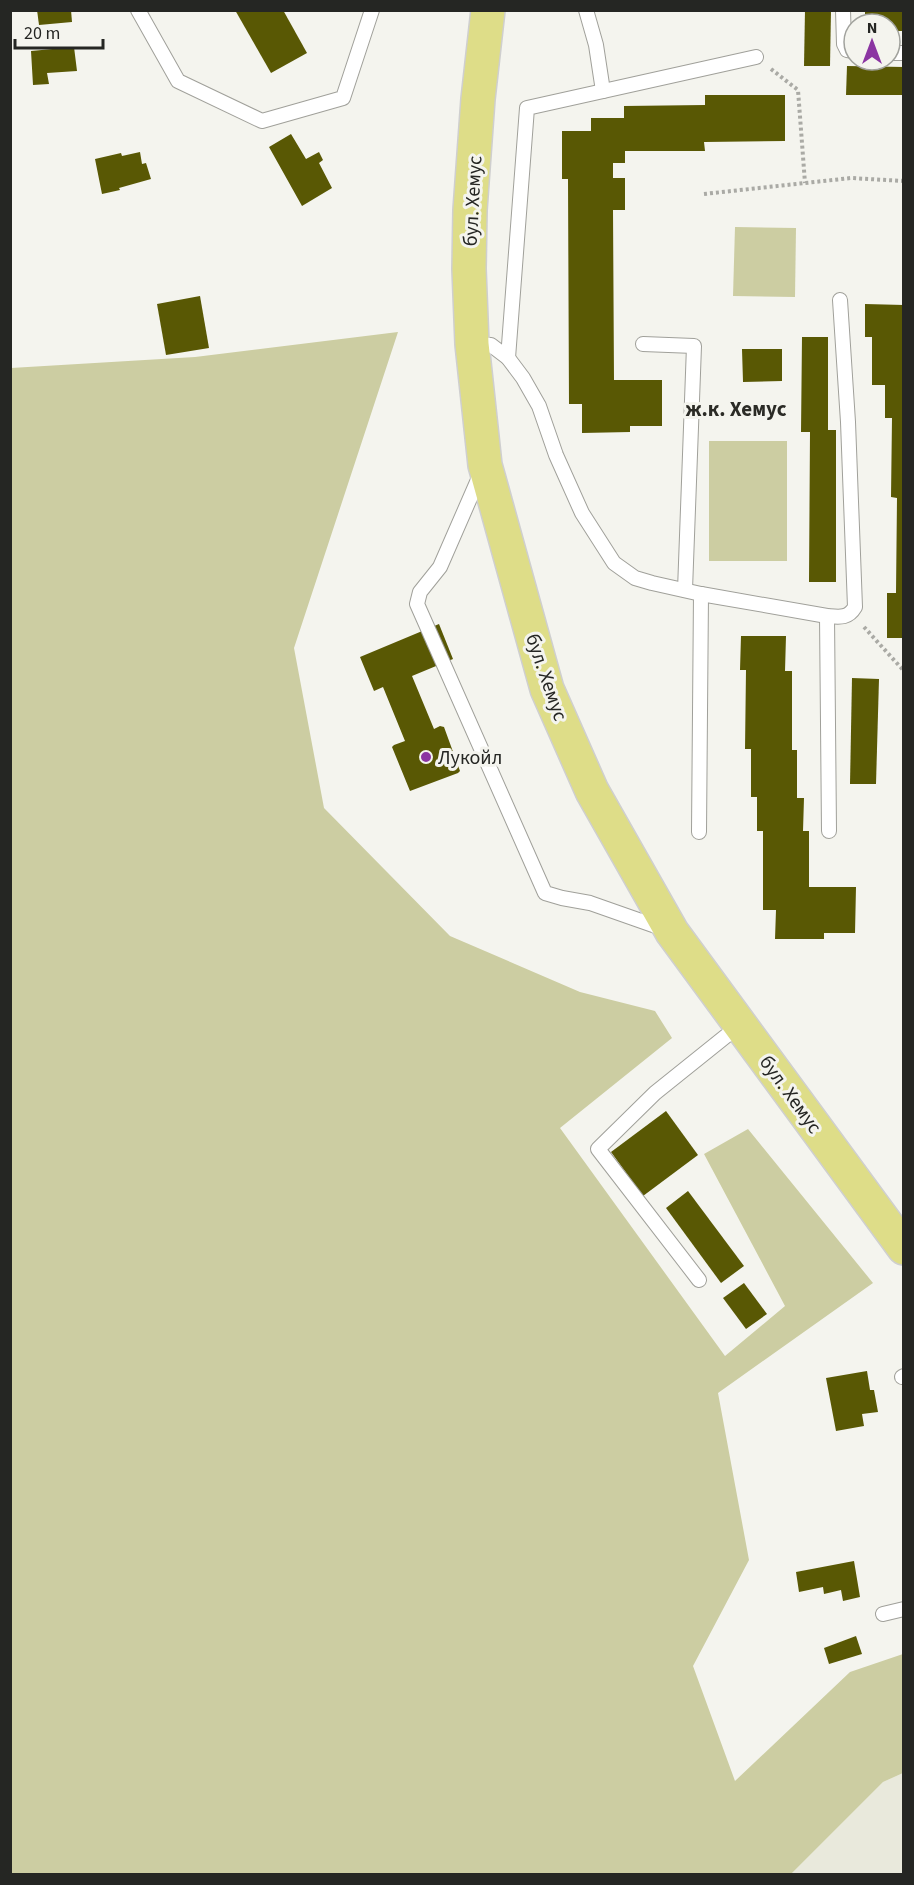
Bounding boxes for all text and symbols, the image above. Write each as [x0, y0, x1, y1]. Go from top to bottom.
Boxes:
scale bar [15, 12, 104, 50]
north arrow [842, 12, 902, 72]
text: N [867, 17, 877, 39]
text: 20 m [24, 21, 60, 46]
street label: бул. Хемус [457, 155, 489, 247]
district label: ж.к. Хемус [685, 394, 787, 424]
street label: бул. Хемус [518, 630, 574, 725]
place label: Лукойл [438, 744, 502, 772]
marker: Лукойл [419, 750, 433, 764]
street label: бул. Хемус [752, 1050, 828, 1139]

